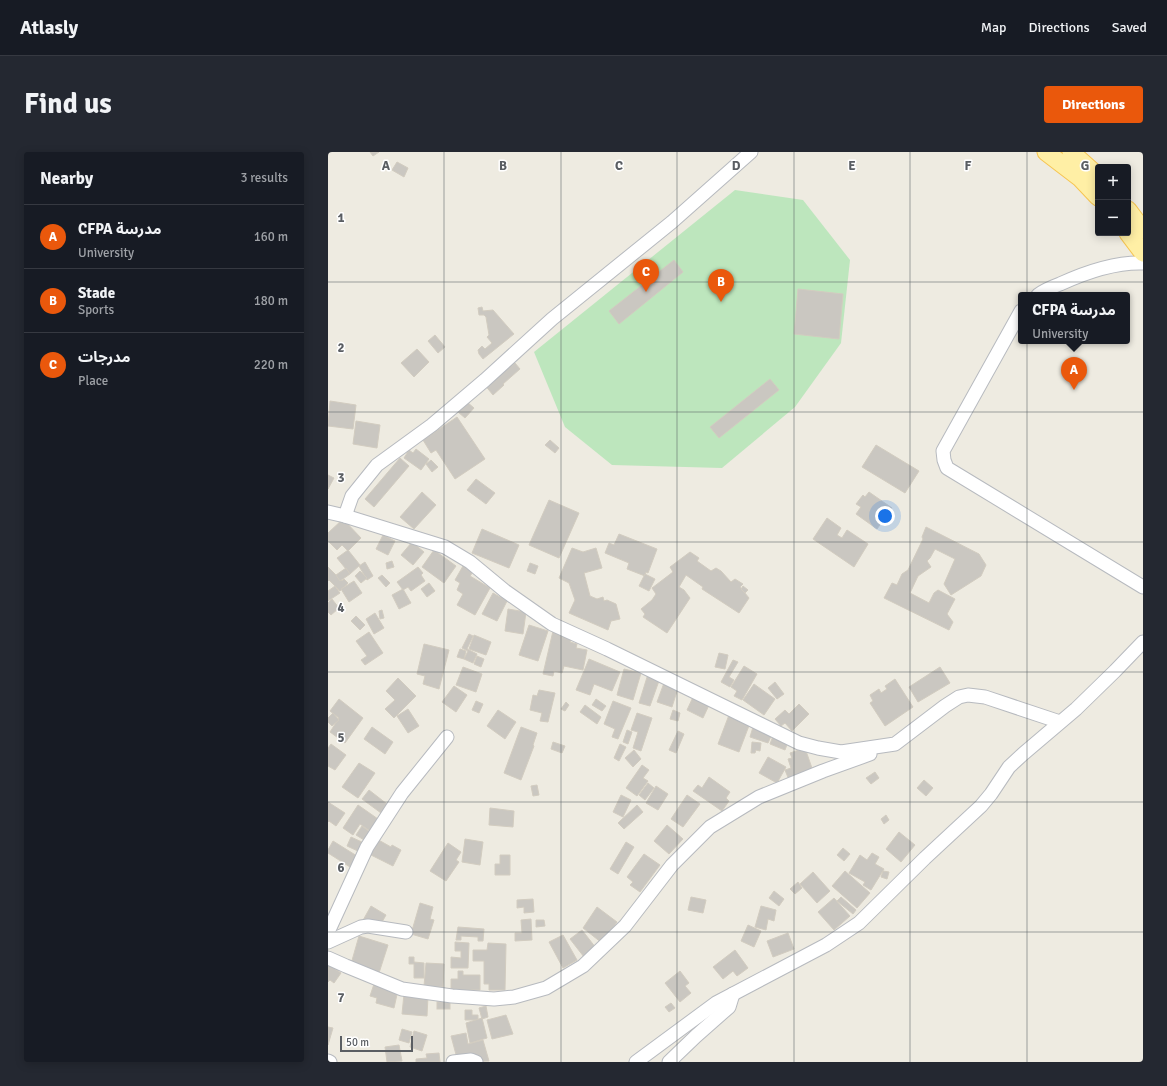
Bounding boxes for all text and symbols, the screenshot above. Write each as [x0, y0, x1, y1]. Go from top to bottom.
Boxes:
text: Atlasly [20, 16, 78, 40]
text: Map [981, 19, 1007, 36]
text: Directions [1029, 19, 1090, 36]
text: Saved [1112, 19, 1147, 36]
button: Directions [1044, 86, 1143, 123]
text: Find us [24, 87, 112, 121]
text: A [382, 158, 391, 174]
text: B [499, 158, 507, 174]
text: C [615, 158, 623, 174]
text: D [732, 158, 741, 174]
text: E [848, 158, 856, 174]
text: F [965, 158, 972, 174]
text: G [1081, 158, 1089, 174]
map controls [1095, 164, 1131, 236]
button: + [1095, 164, 1131, 200]
text: Nearby [40, 168, 93, 189]
text: 3 results [240, 170, 288, 186]
button: − [1095, 200, 1131, 236]
text: 1 [337, 210, 345, 226]
text: CFPA مدرسة [78, 220, 162, 238]
text: A [49, 229, 57, 245]
text: 160 m [254, 229, 288, 245]
text: University [78, 245, 134, 261]
pin: C [633, 259, 659, 292]
pin: B [708, 269, 734, 302]
text: Stade [78, 284, 115, 302]
popup [1018, 292, 1130, 344]
text: B [49, 293, 57, 309]
text: 180 m [254, 293, 288, 309]
text: CFPA مدرسة [1032, 301, 1116, 319]
text: Sports [78, 302, 114, 318]
text: University [1032, 326, 1088, 342]
text: 2 [337, 340, 345, 356]
text: مدرجات [78, 348, 130, 366]
text: C [49, 357, 57, 373]
text: 220 m [254, 357, 288, 373]
pin: A [1061, 357, 1087, 390]
text: Place [78, 373, 108, 389]
text: 3 [337, 470, 345, 486]
your location [875, 506, 895, 526]
text: 4 [337, 600, 345, 616]
text: 5 [337, 730, 345, 746]
text: 6 [337, 860, 345, 876]
text: 7 [337, 990, 345, 1006]
scale bar [340, 1034, 413, 1053]
text: 50 m [346, 1036, 369, 1049]

